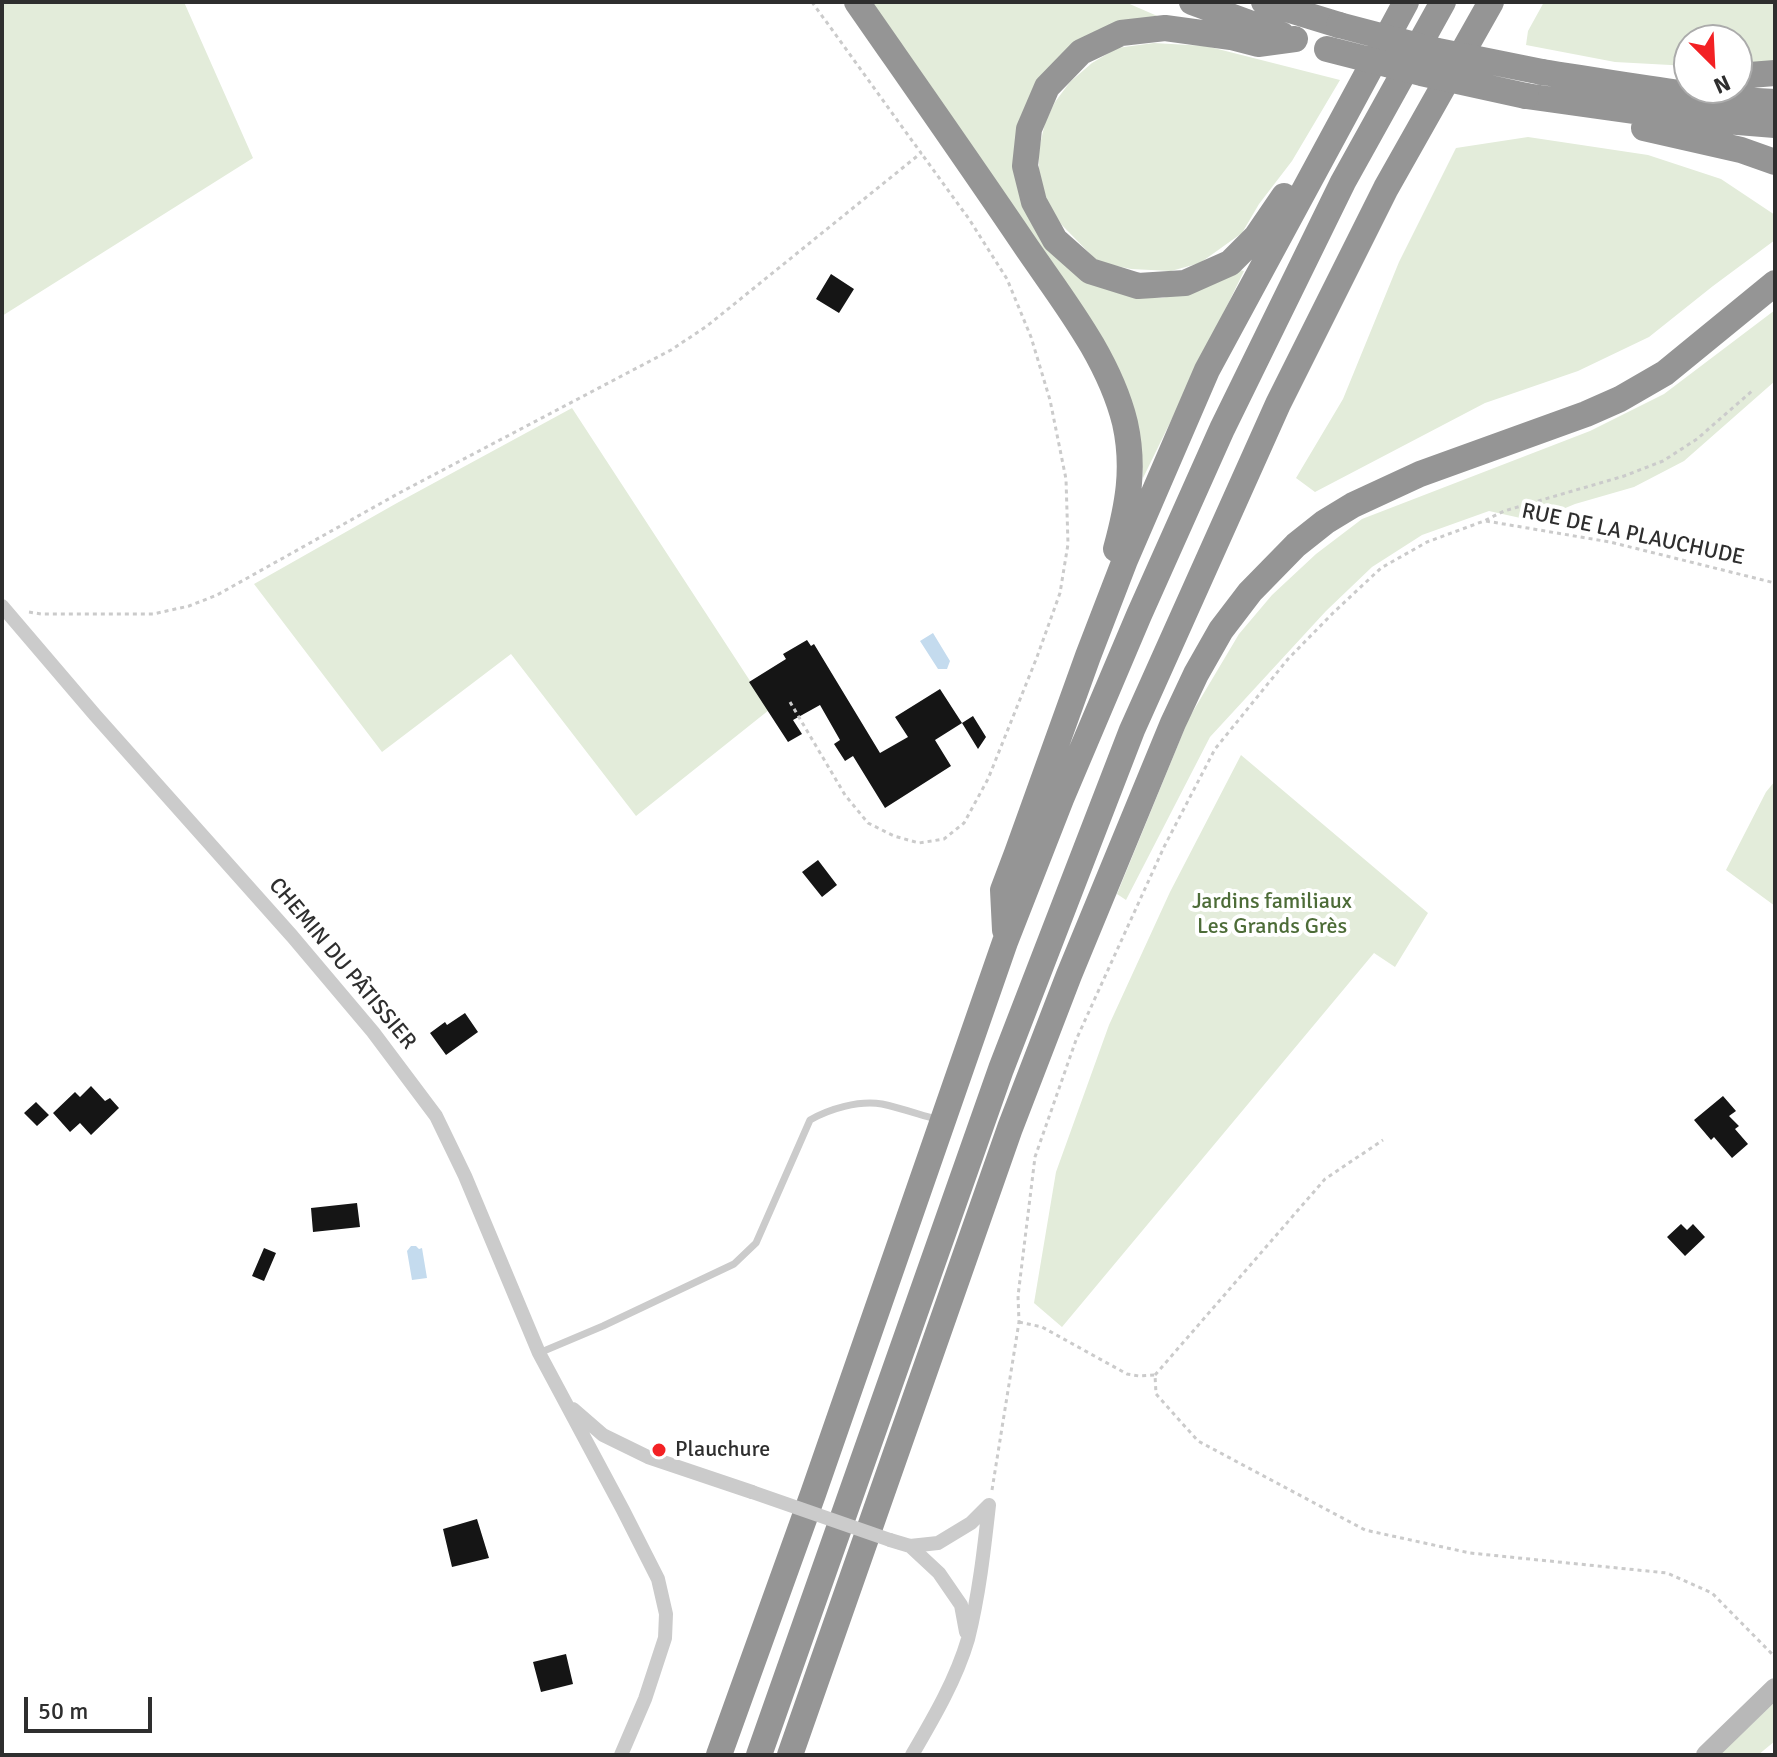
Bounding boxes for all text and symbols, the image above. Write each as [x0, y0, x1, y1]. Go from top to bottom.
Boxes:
north arrow [1673, 24, 1753, 104]
text: N [1710, 69, 1735, 100]
street label: RUE DE LA PLAUCHUDE [1519, 499, 1747, 571]
street label: CHEMIN DU PÂTISSIER [263, 873, 421, 1055]
park label: Jardins familiaux Les Grands Grès [1192, 889, 1352, 940]
place label: Plauchure [675, 1437, 770, 1463]
marker: Plauchure [650, 1441, 668, 1459]
scale bar [28, 1681, 156, 1731]
text: 50 m [38, 1696, 88, 1726]

